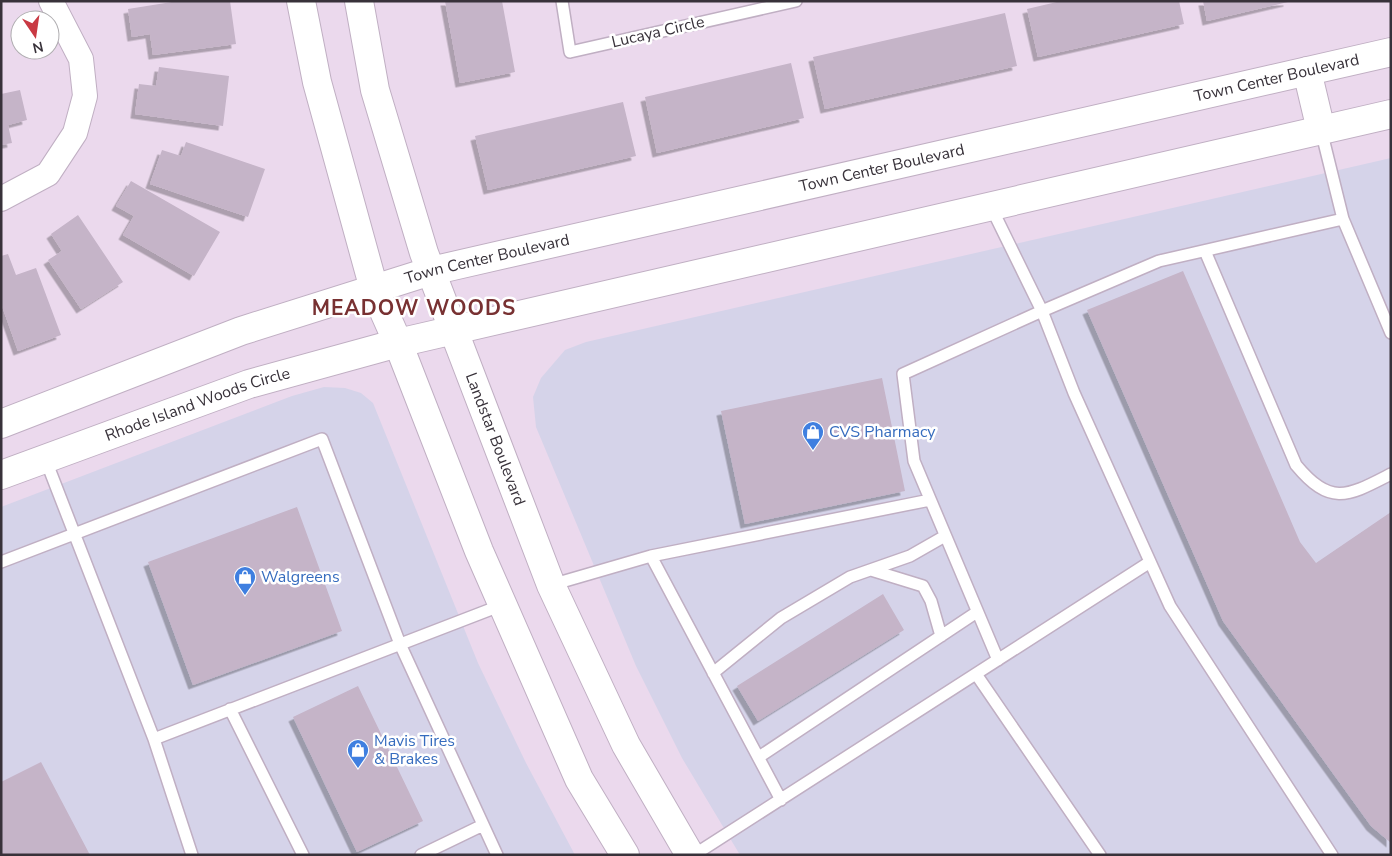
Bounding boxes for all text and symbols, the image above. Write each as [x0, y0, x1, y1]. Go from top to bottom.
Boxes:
north arrow [10, 10, 60, 60]
street label: Lucaya Circle [609, 11, 707, 53]
text: N [31, 37, 45, 58]
street label: Town Center Boulevard [1192, 49, 1361, 108]
street label: Town Center Boulevard [797, 139, 967, 198]
street label: Town Center Boulevard [402, 229, 572, 290]
district label: MEADOW WOODS [312, 294, 516, 322]
street label: Rhode Island Woods Circle [102, 362, 293, 447]
street label: Landstar Boulevard [460, 370, 531, 509]
shop icon: CVS Pharmacy [801, 420, 825, 451]
place label: CVS Pharmacy [829, 421, 936, 443]
shop icon: Walgreens [233, 565, 257, 596]
place label: Walgreens [261, 566, 340, 588]
place label: Mavis Tires & Brakes [374, 730, 455, 770]
shop icon: Mavis Tires & Brakes [346, 738, 370, 769]

